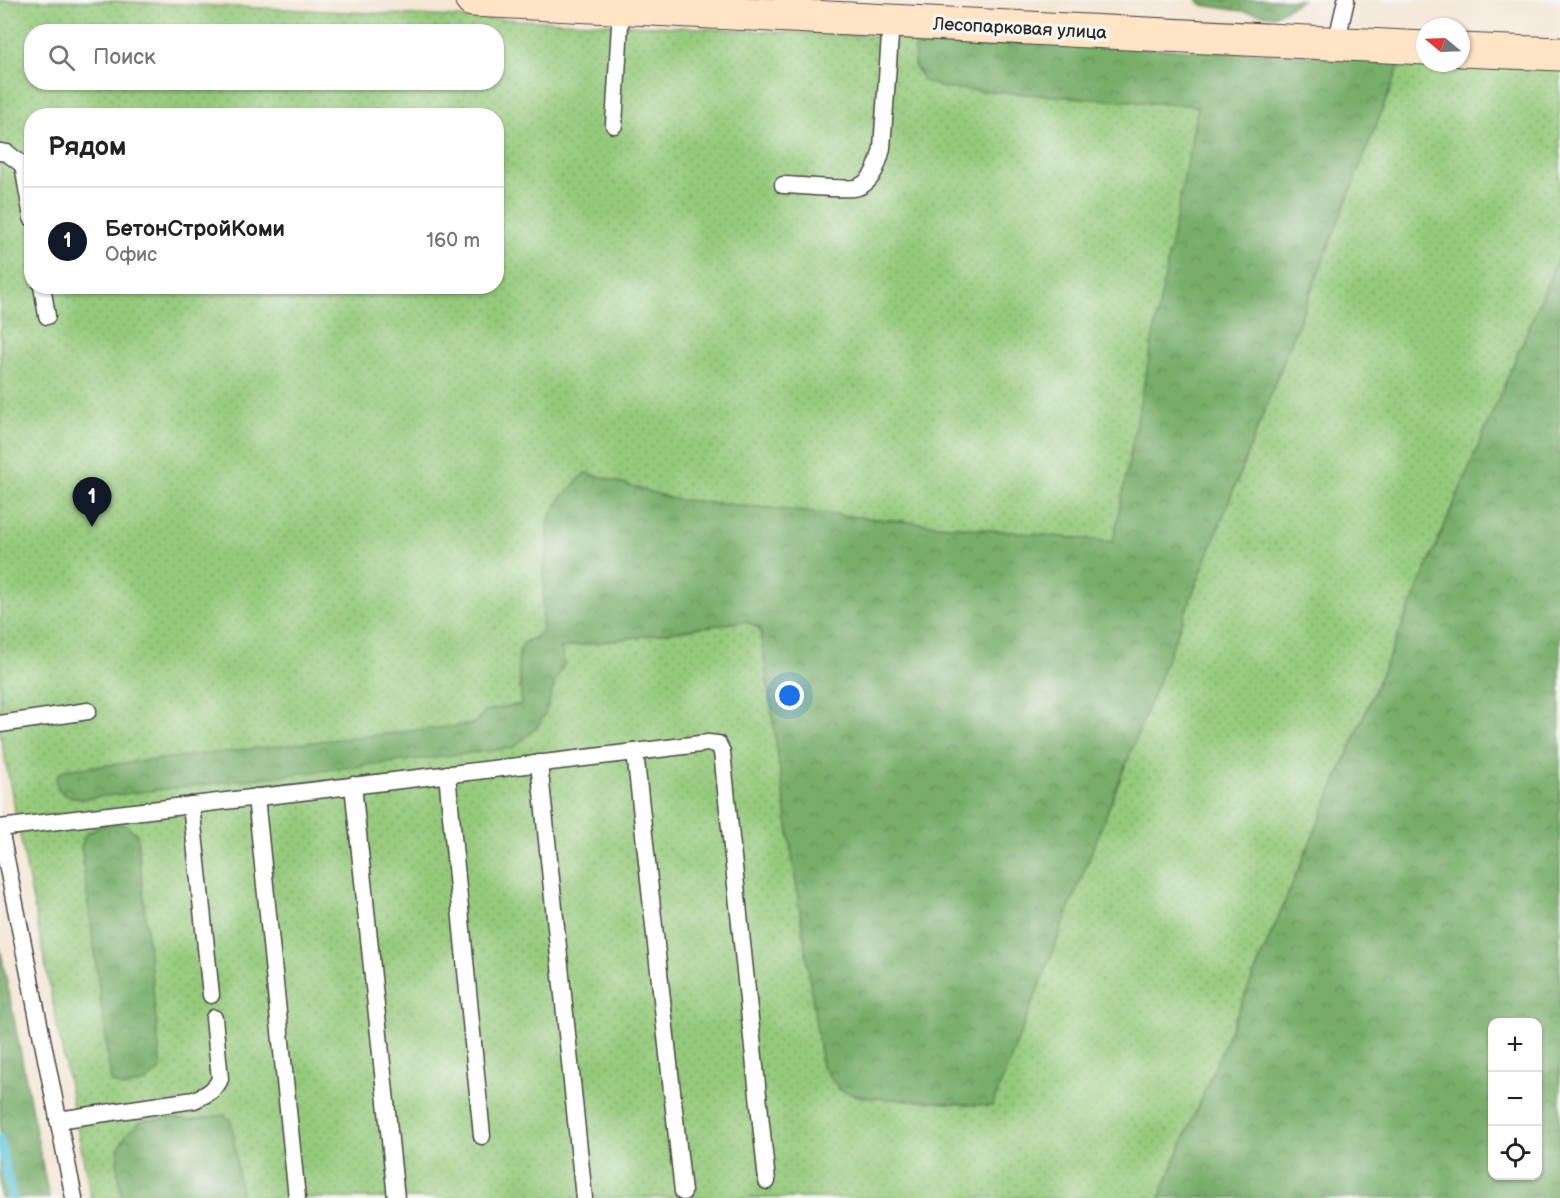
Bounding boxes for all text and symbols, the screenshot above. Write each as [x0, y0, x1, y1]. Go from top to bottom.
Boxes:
street label: Лесопарковая улица [931, 13, 1108, 44]
north arrow [1416, 18, 1470, 72]
search box [24, 24, 504, 90]
icon: search [45, 41, 78, 74]
text: Поиск [93, 44, 156, 71]
text: Рядом [48, 132, 126, 163]
text: БетонСтройКоми [105, 216, 285, 243]
text: 1 [63, 229, 72, 253]
text: 160 m [426, 229, 480, 253]
text: Офис [105, 243, 157, 267]
pin: 1 [72, 478, 112, 527]
your location [775, 681, 804, 710]
map controls [1488, 1018, 1542, 1180]
button: + [1488, 1018, 1542, 1072]
button: − [1488, 1072, 1542, 1126]
button: locate [1488, 1126, 1542, 1180]

